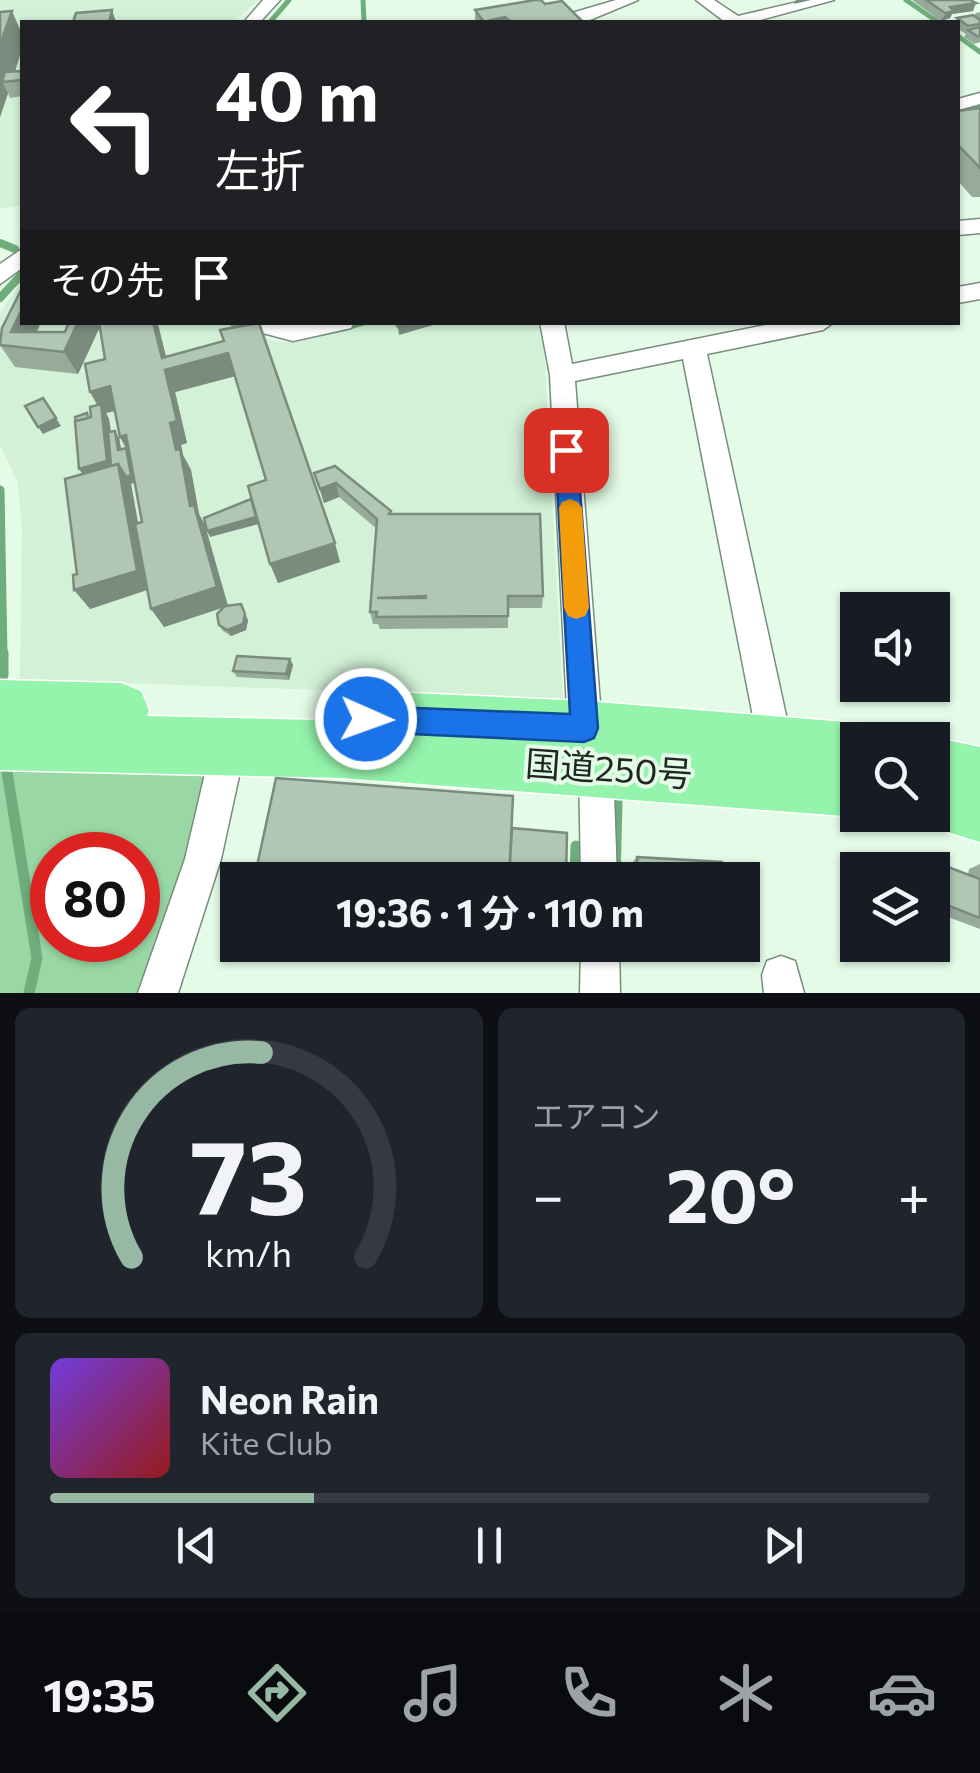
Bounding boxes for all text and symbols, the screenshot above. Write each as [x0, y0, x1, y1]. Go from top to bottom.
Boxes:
text: 40 m [215, 50, 379, 135]
icon: left [50, 60, 180, 190]
text: 左折 [215, 141, 305, 196]
icon: arrive [184, 250, 239, 305]
text: その先 [50, 255, 164, 302]
pin [524, 408, 609, 493]
icon: arrive [539, 423, 594, 478]
map controls [840, 592, 950, 962]
button: sound [840, 592, 950, 702]
position arrow [314, 667, 418, 771]
button: search [840, 722, 950, 832]
street label: 国道250号 [524, 740, 694, 794]
speed limit sign: 80 [30, 832, 160, 962]
button: layers [840, 852, 950, 962]
text: 19:36 · 1 分 · 110 m [336, 888, 644, 935]
text: エアコン [533, 1095, 661, 1135]
text: 73 [190, 1109, 308, 1236]
text: 20° [666, 1147, 795, 1238]
text: − [533, 1160, 564, 1227]
text: + [898, 1160, 930, 1227]
text: km/h [205, 1231, 292, 1274]
text: Neon Rain [200, 1375, 379, 1422]
text: Kite Club [200, 1422, 332, 1462]
icon: previous [169, 1518, 224, 1573]
icon: pause [462, 1518, 517, 1573]
icon: next [756, 1518, 811, 1573]
icon: directions [242, 1658, 312, 1728]
icon: music [398, 1658, 468, 1728]
icon: phone [554, 1658, 624, 1728]
icon: climate [711, 1658, 781, 1728]
icon: car [867, 1658, 937, 1728]
text: 19:35 [43, 1666, 156, 1721]

